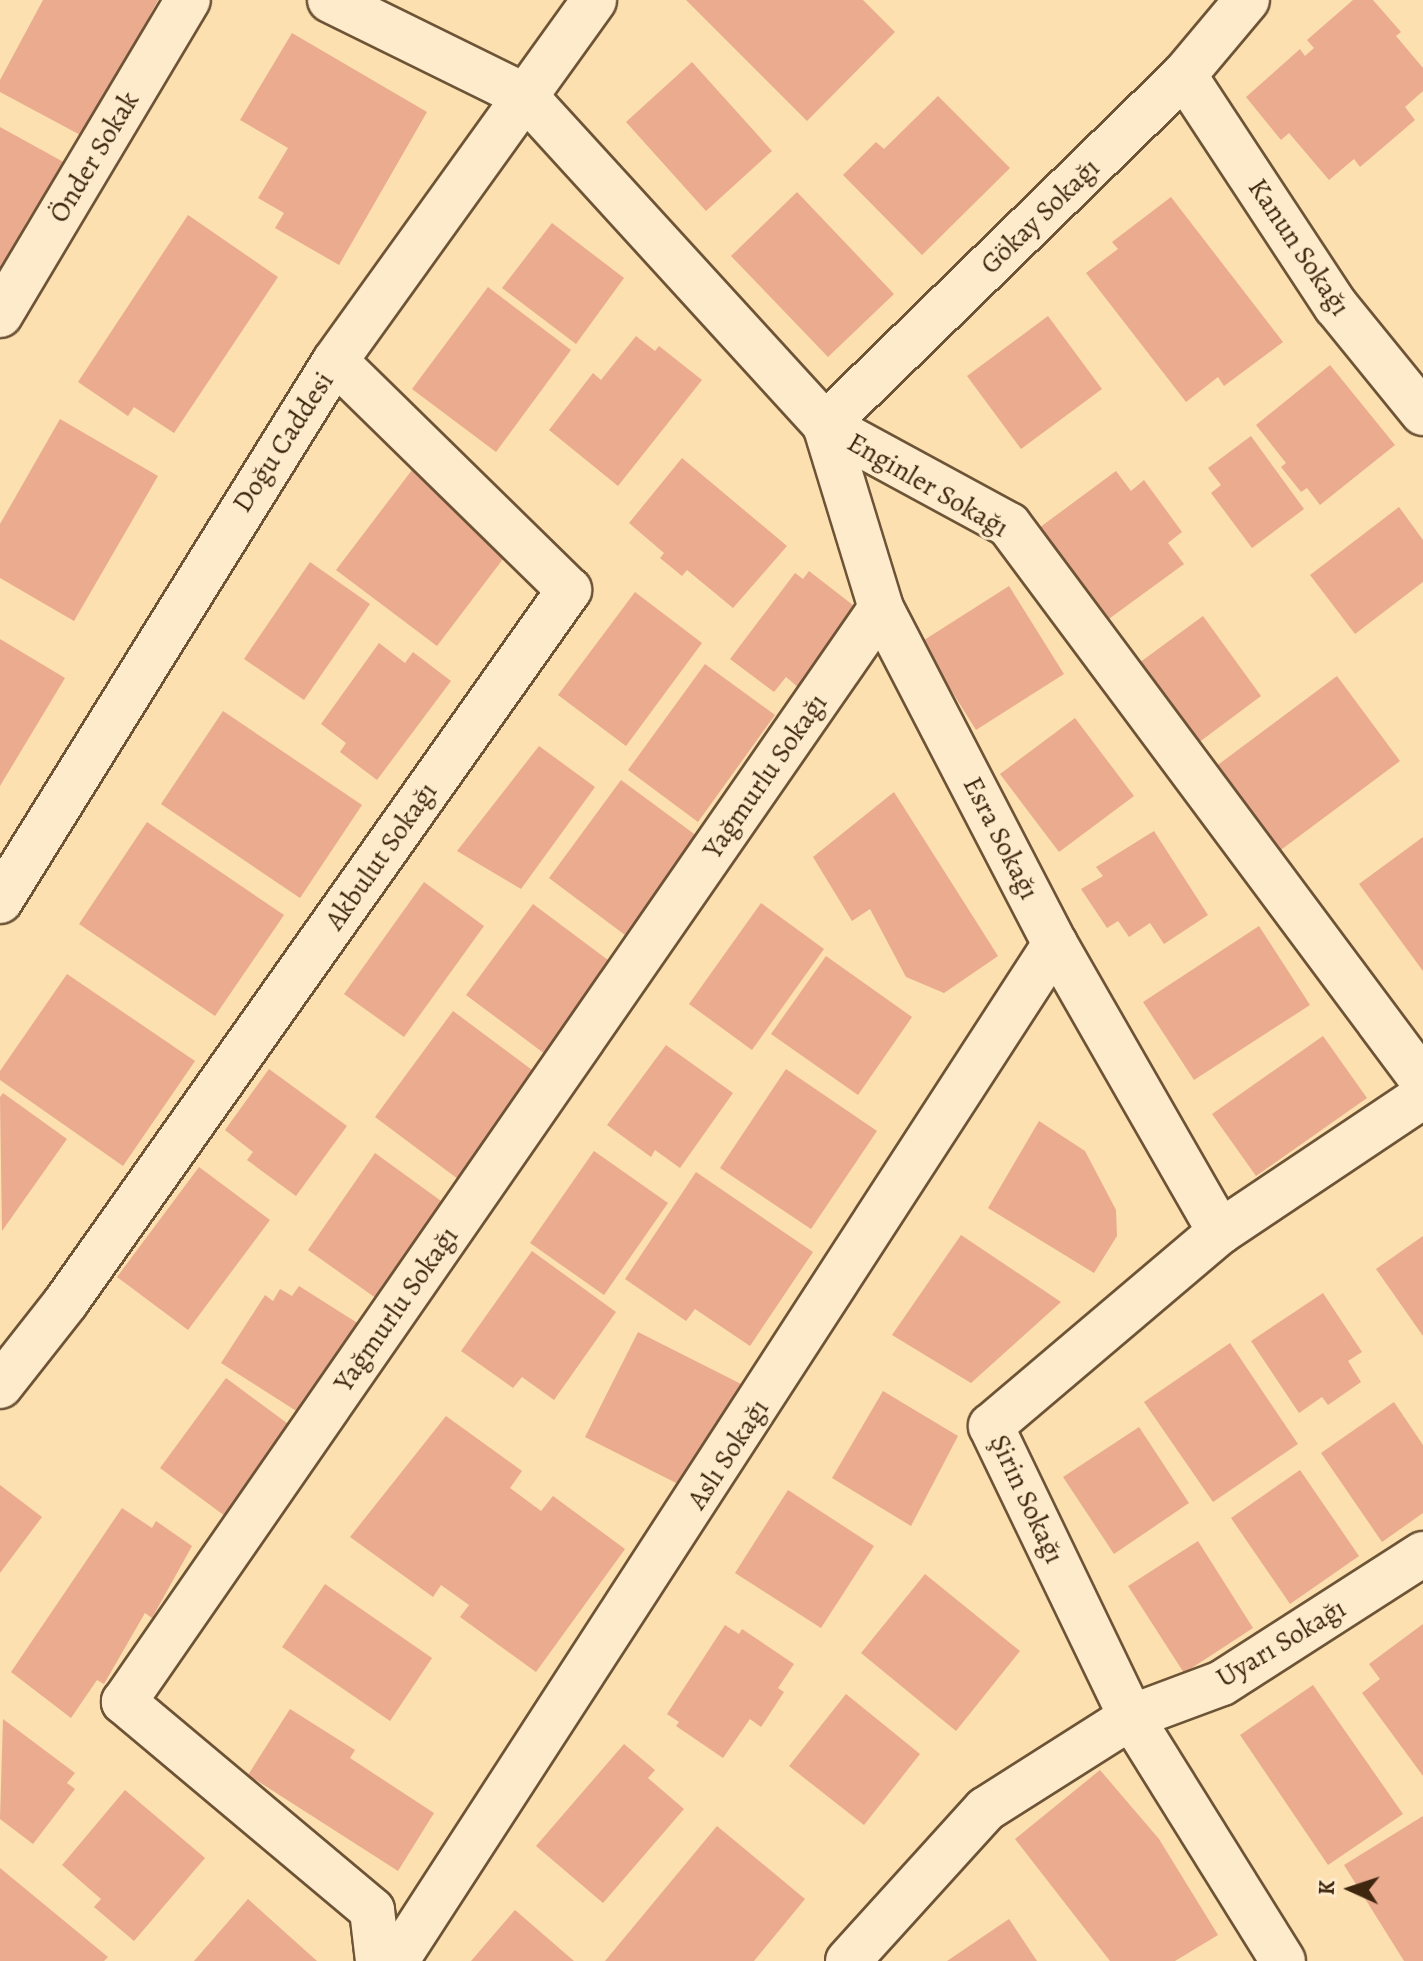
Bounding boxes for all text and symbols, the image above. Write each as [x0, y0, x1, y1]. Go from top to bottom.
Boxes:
street label: Önder Sokak [42, 85, 146, 229]
street label: Gökay Sokağı [973, 151, 1107, 281]
street label: Kanun Sokağı [1241, 172, 1357, 322]
street label: Doğu Caddesi [225, 365, 341, 519]
street label: Enginler Sokağı [841, 425, 1015, 545]
street label: Yağmurlu Sokağı [696, 687, 834, 865]
street label: Esra Sokağı [956, 771, 1046, 905]
street label: Akbulut Sokağı [318, 776, 444, 936]
street label: Yağmurlu Sokağı [327, 1220, 465, 1398]
street label: Aslı Sokağı [680, 1393, 776, 1515]
street label: Şirin Sokağı [983, 1429, 1071, 1569]
street label: Uyarı Sokağı [1210, 1591, 1352, 1695]
north arrow [1311, 1849, 1391, 1929]
text: K [1312, 1880, 1342, 1896]

